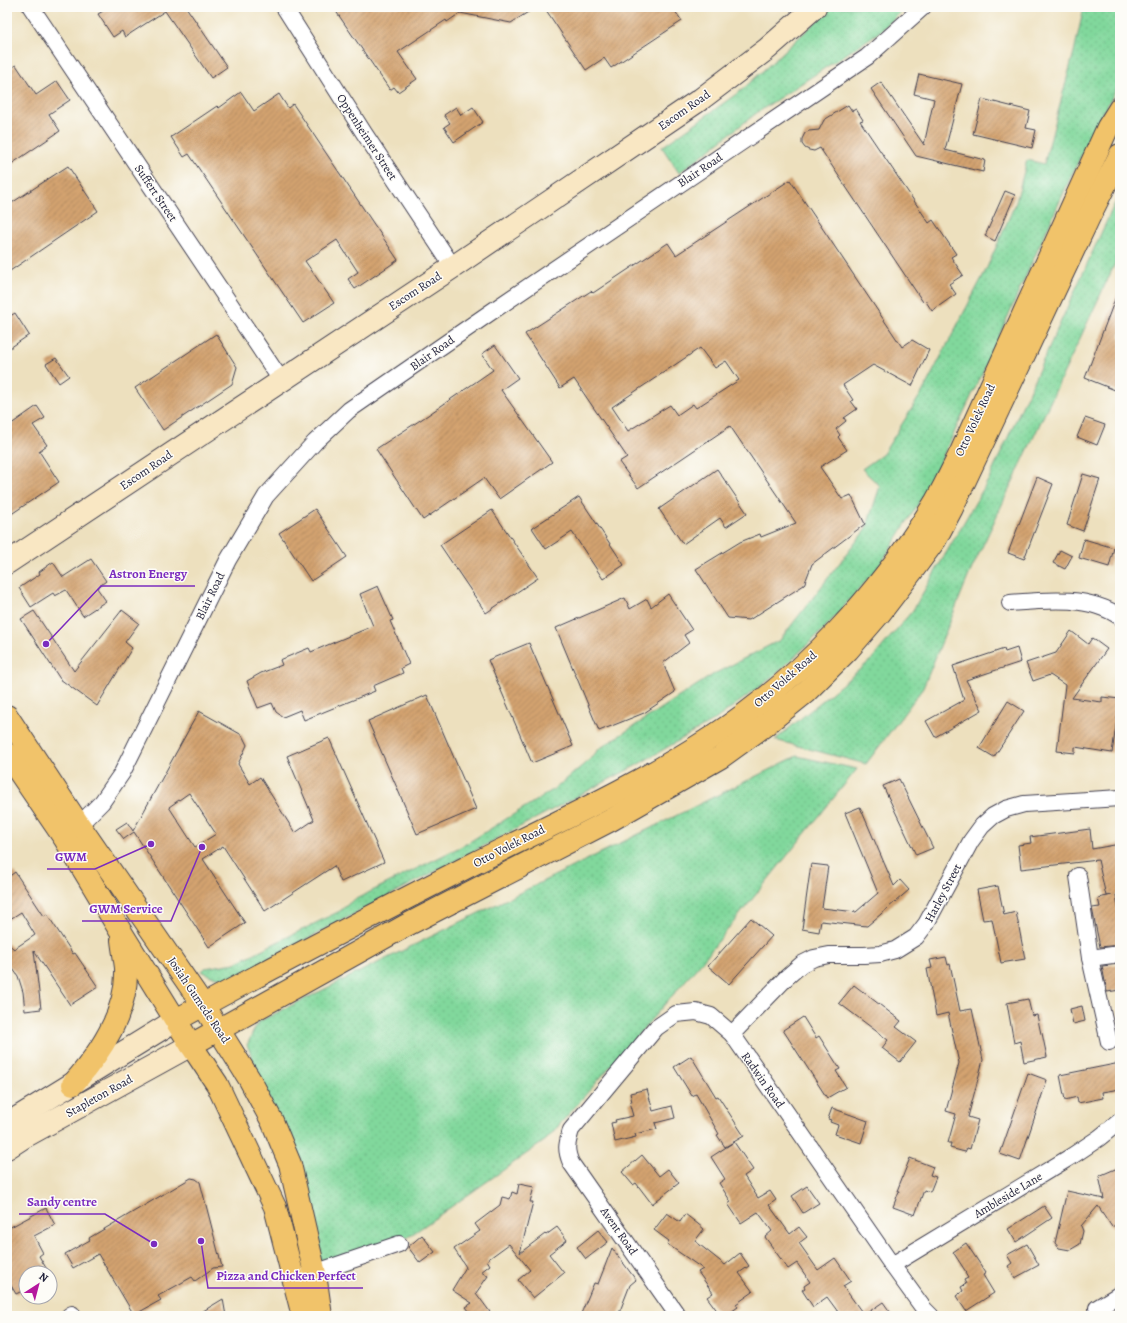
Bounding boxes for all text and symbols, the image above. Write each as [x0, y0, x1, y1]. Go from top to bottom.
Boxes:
street label: Escom Road [655, 86, 714, 134]
street label: Oppenheimer Street [333, 91, 401, 183]
street label: Blair Road [674, 149, 726, 191]
street label: Suffert Street [131, 161, 181, 225]
street label: Escom Road [385, 268, 445, 314]
street label: Blair Road [407, 331, 458, 374]
street label: Otto Volek Road [951, 381, 999, 459]
street label: Escom Road [117, 446, 176, 493]
callout: Astron Energy [101, 561, 195, 586]
text: Astron Energy [108, 565, 188, 582]
street label: Blair Road [192, 569, 229, 622]
street label: Otto Volek Road [750, 647, 820, 711]
street label: Otto Volek Road [470, 821, 548, 871]
callout: GWM [47, 844, 95, 869]
text: GWM [55, 848, 87, 865]
street label: Harley Street [921, 861, 965, 925]
callout: GWM Service [82, 896, 171, 921]
text: GWM Service [89, 900, 163, 917]
street label: Josiah Gumede Road [164, 954, 234, 1047]
street label: Radwin Road [738, 1049, 788, 1112]
street label: Stapleton Road [63, 1071, 136, 1121]
street label: Ambleside Lane [970, 1168, 1045, 1222]
callout: Sandy centre [19, 1189, 105, 1214]
text: Sandy centre [27, 1193, 97, 1210]
street label: Avent Road [596, 1203, 642, 1259]
callout: Pizza and Chicken Perfect [208, 1263, 363, 1288]
north arrow [18, 1265, 58, 1305]
text: Pizza and Chicken Perfect [216, 1267, 357, 1284]
text: N [36, 1269, 51, 1286]

